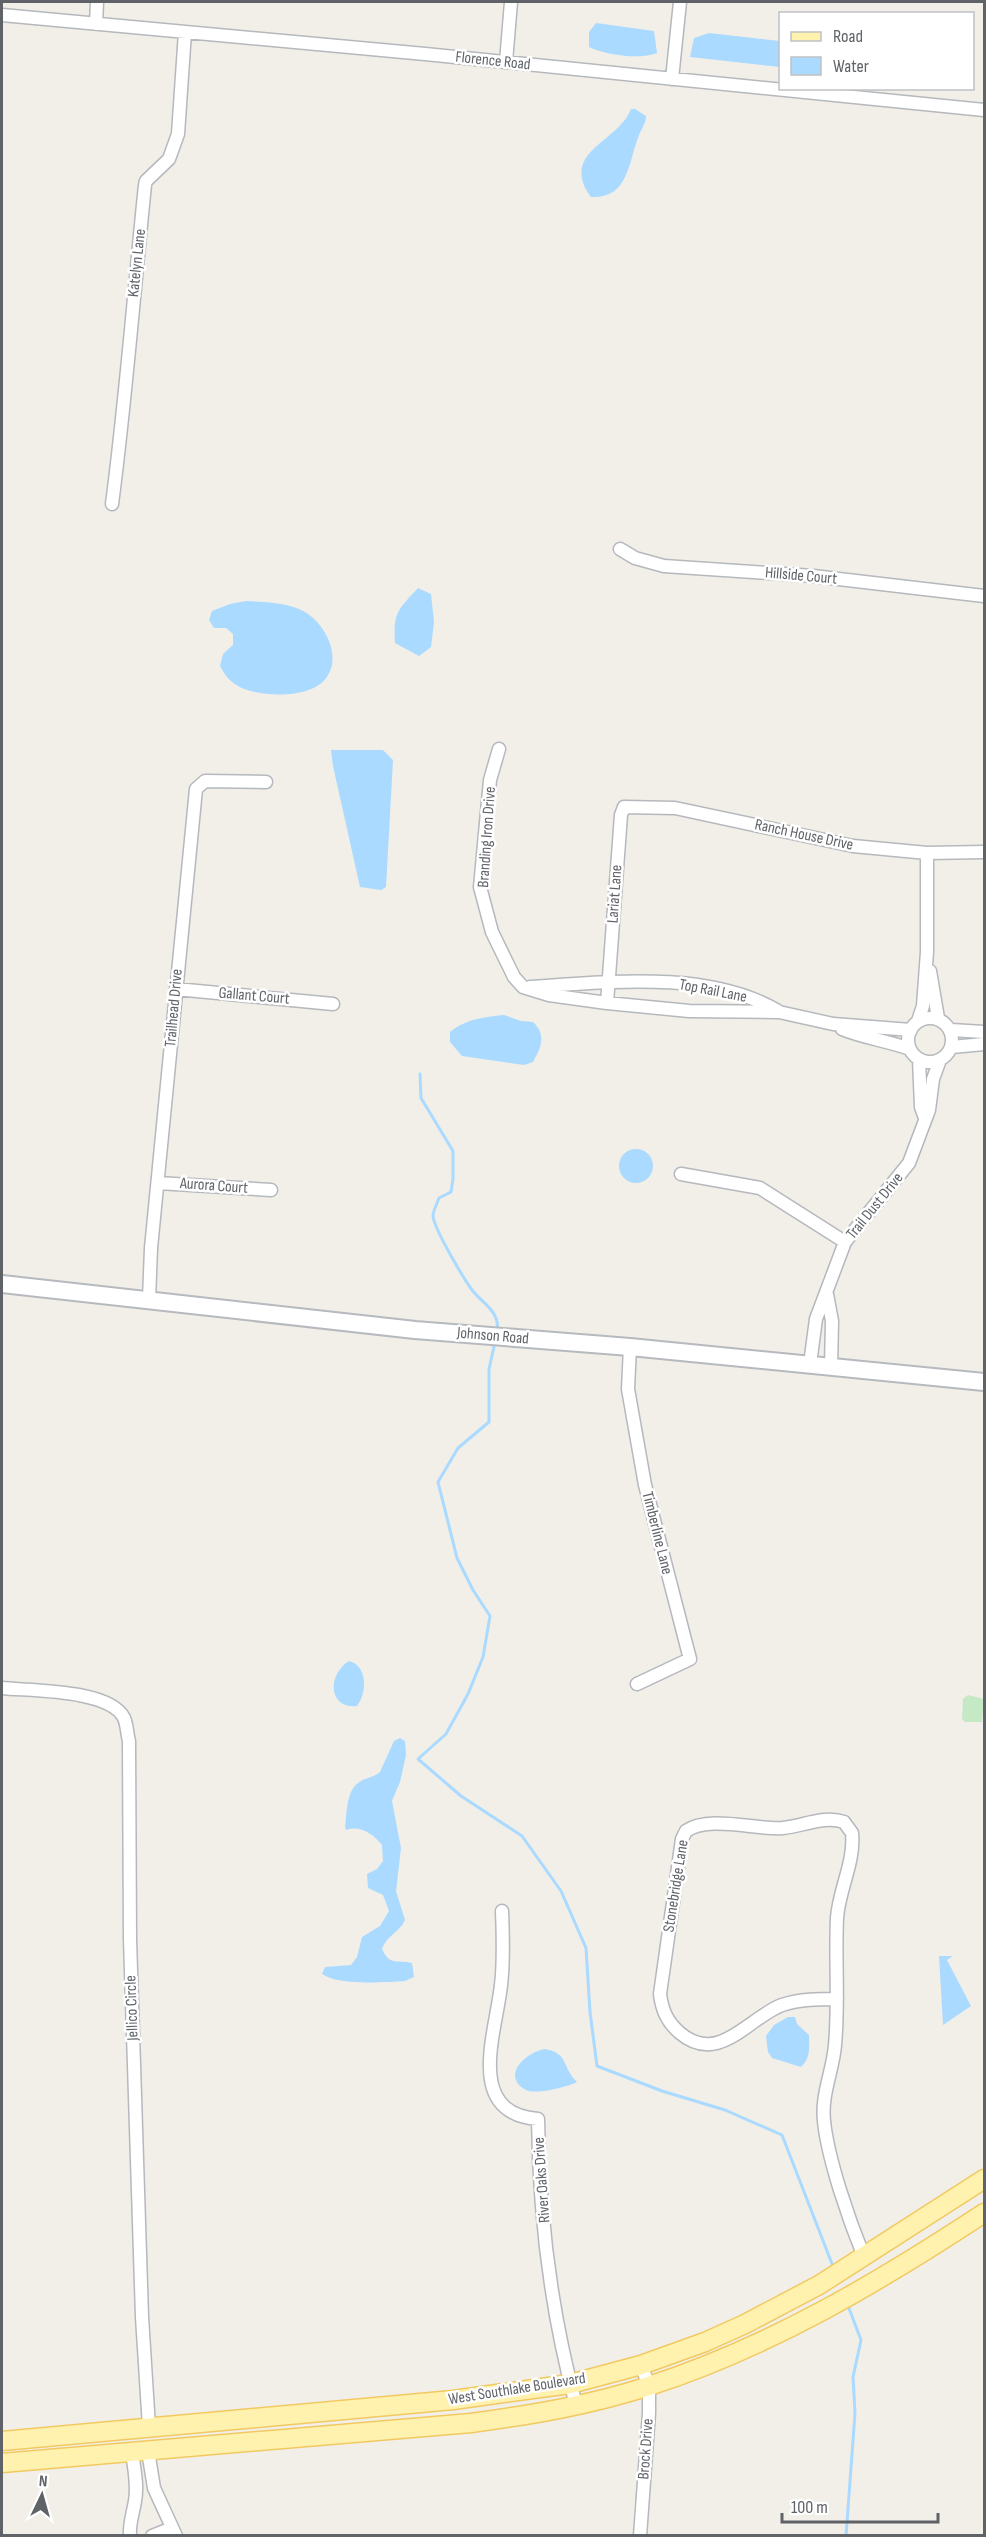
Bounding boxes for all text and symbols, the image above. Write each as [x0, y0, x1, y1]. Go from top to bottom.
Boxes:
legend [779, 12, 974, 90]
text: Road [833, 26, 863, 47]
street label: Florence Road [455, 48, 531, 74]
text: Water [833, 56, 869, 77]
street label: Katelyn Lane [124, 228, 150, 298]
street label: Hillside Court [764, 563, 838, 589]
street label: Branding Iron Drive [474, 786, 500, 888]
street label: Ranch House Drive [753, 815, 855, 855]
street label: Lariat Lane [603, 864, 627, 924]
street label: Trailhead Drive [161, 968, 187, 1048]
street label: Top Rail Lane [678, 975, 748, 1007]
street label: Gallant Court [218, 983, 290, 1009]
street label: Trail Dust Drive [842, 1169, 908, 1243]
street label: Aurora Court [178, 1174, 249, 1198]
street label: Johnson Road [455, 1323, 530, 1349]
street label: Timberline Lane [638, 1490, 676, 1576]
street label: Stonebridge Lane [659, 1839, 693, 1933]
street label: Jellico Circle [121, 1975, 143, 2042]
street label: River Oaks Drive [530, 2136, 554, 2224]
street label: West Southlake Boulevard [447, 2369, 587, 2409]
street label: Brock Drive [634, 2418, 658, 2480]
north arrow [12, 2465, 72, 2525]
text: N [38, 2472, 48, 2491]
scale bar [782, 2486, 938, 2524]
text: 100 m [791, 2497, 828, 2518]

